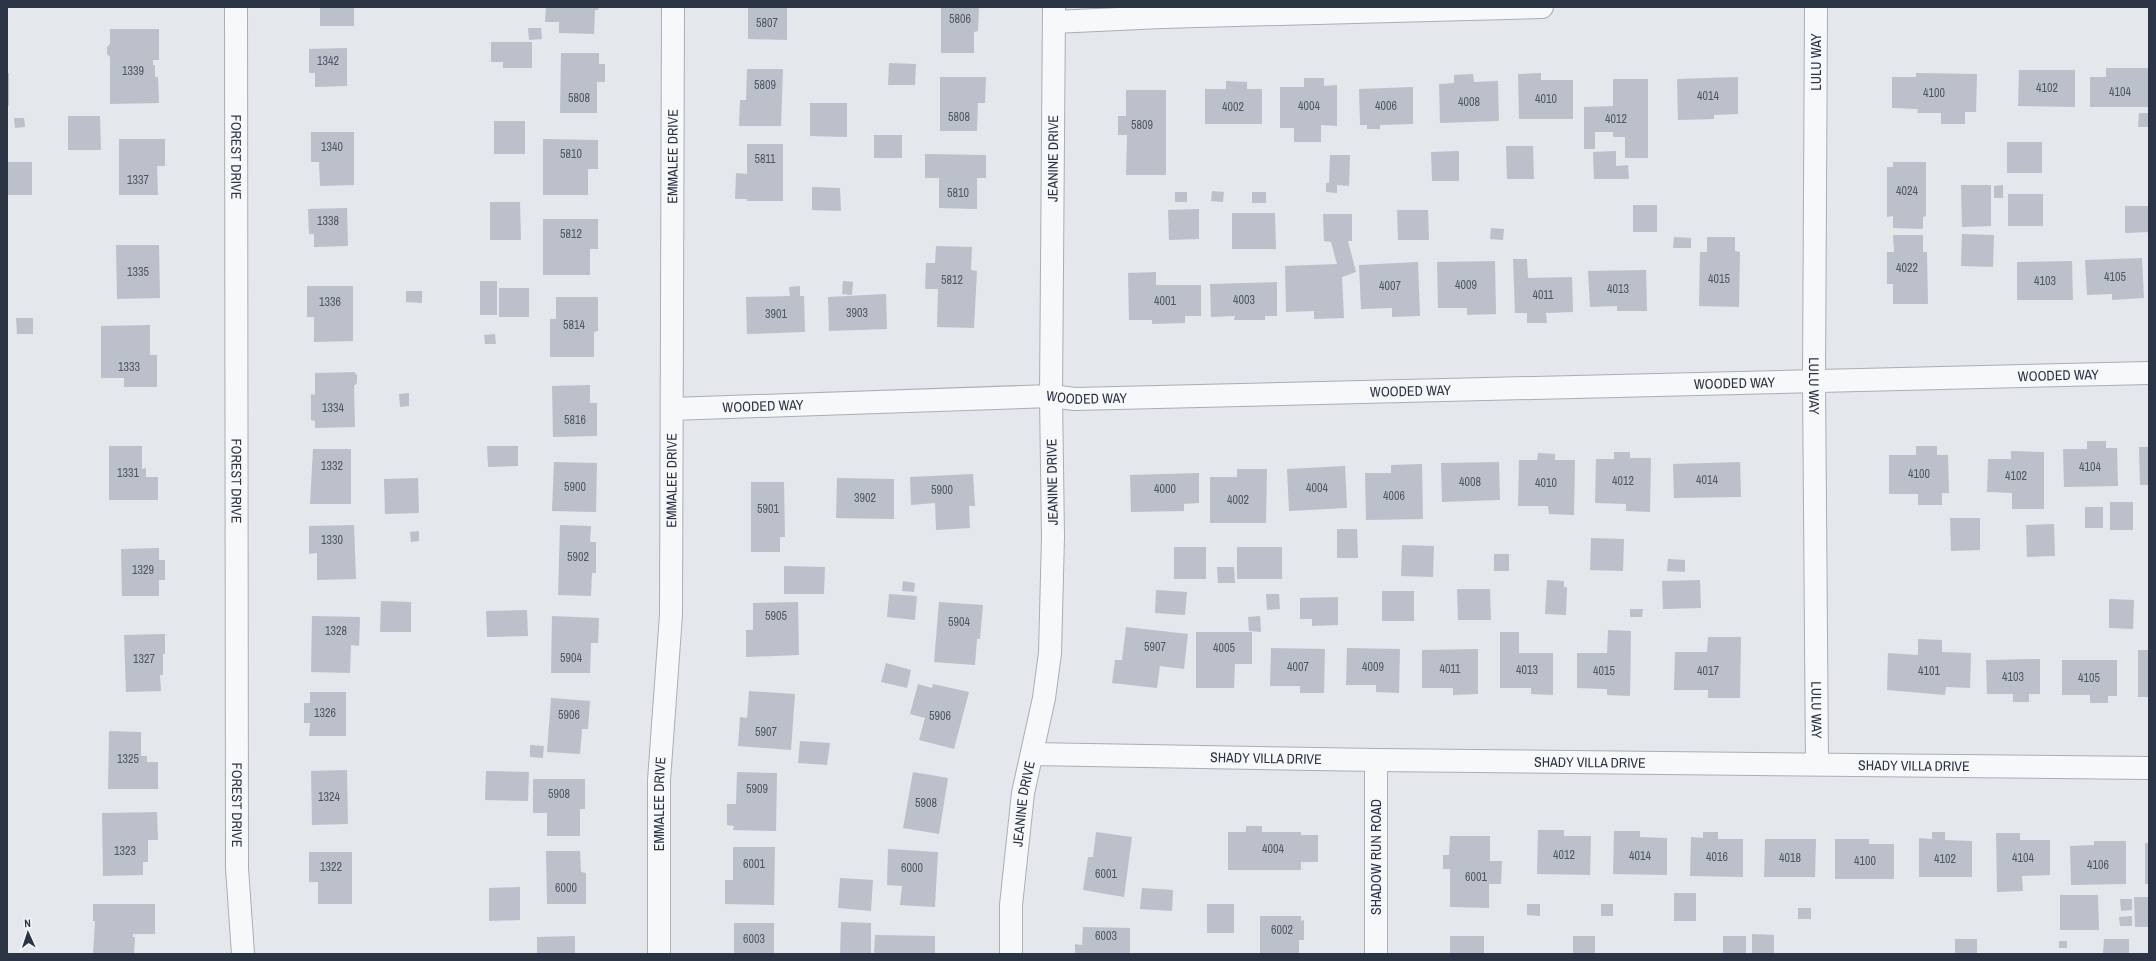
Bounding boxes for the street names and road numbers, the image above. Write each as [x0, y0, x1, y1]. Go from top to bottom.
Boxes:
street label: LULU WAY [1807, 33, 1825, 91]
street label: EMMALEE DRIVE [663, 109, 682, 204]
street label: FOREST DRIVE [227, 115, 245, 199]
street label: JEANINE DRIVE [1043, 115, 1062, 202]
street label: LULU WAY [1805, 357, 1823, 415]
street label: WOODED WAY [2018, 365, 2099, 385]
street label: WOODED WAY [1694, 373, 1775, 393]
street label: WOODED WAY [1370, 381, 1452, 401]
street label: WOODED WAY [1045, 386, 1128, 408]
street label: WOODED WAY [722, 395, 804, 416]
street label: EMMALEE DRIVE [662, 433, 681, 528]
street label: JEANINE DRIVE [1042, 438, 1062, 526]
street label: FOREST DRIVE [228, 439, 246, 523]
street label: LULU WAY [1807, 681, 1826, 739]
street label: SHADY VILLA DRIVE [1210, 748, 1322, 768]
street label: SHADY VILLA DRIVE [1534, 753, 1646, 772]
street label: EMMALEE DRIVE [650, 756, 670, 851]
street label: SHADY VILLA DRIVE [1858, 756, 1970, 775]
street label: JEANINE DRIVE [1008, 759, 1039, 848]
street label: FOREST DRIVE [228, 763, 246, 847]
street label: SHADOW RUN ROAD [1367, 799, 1385, 915]

